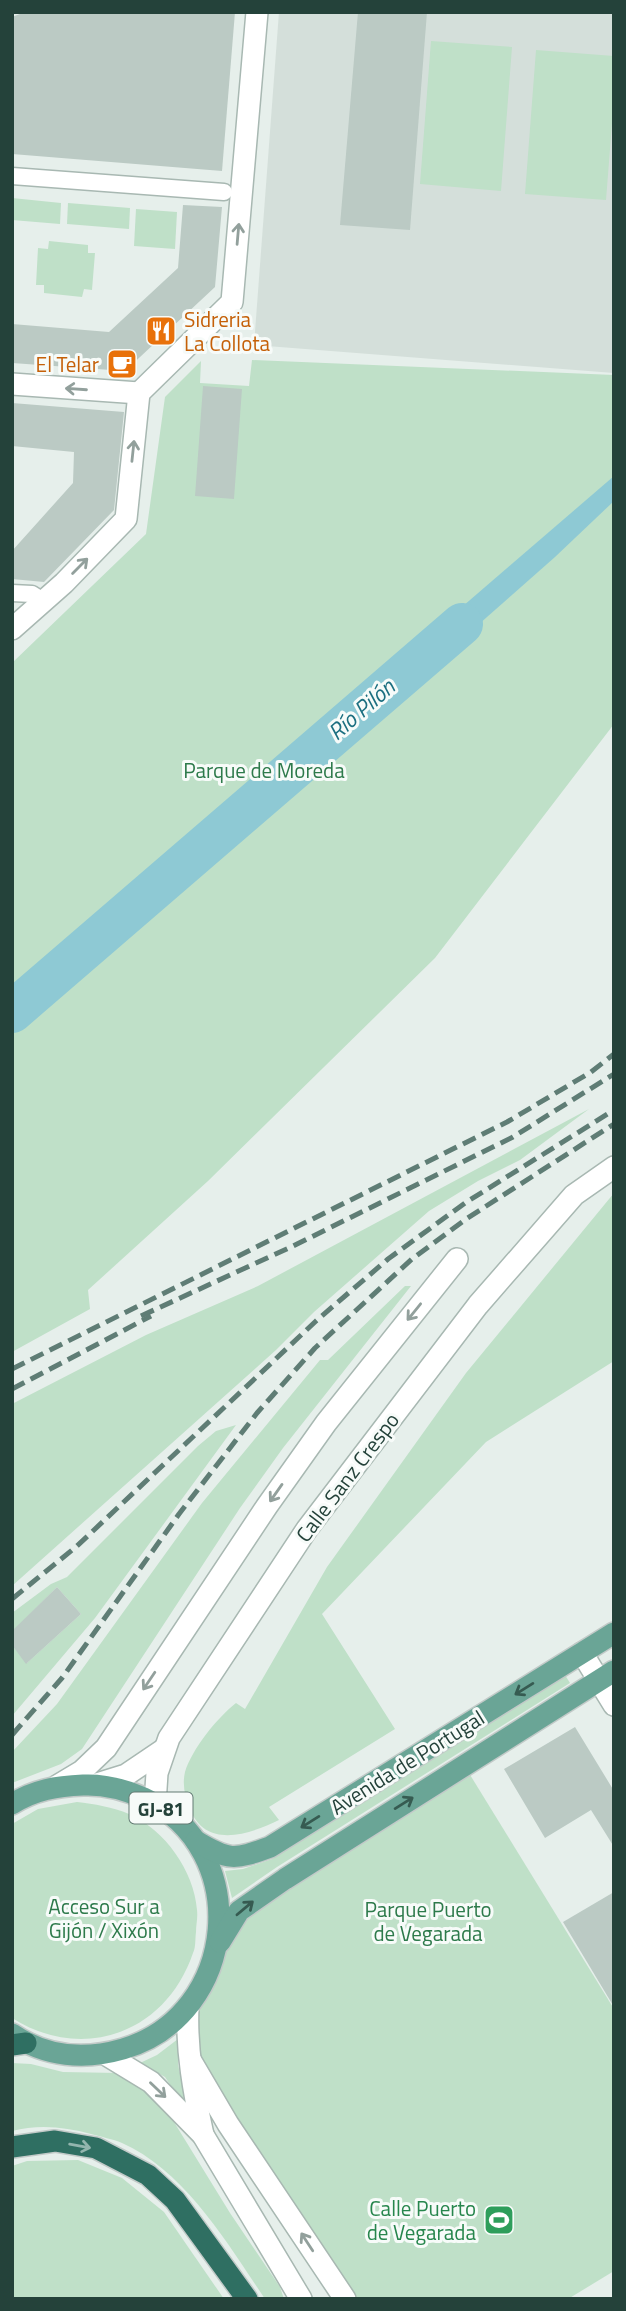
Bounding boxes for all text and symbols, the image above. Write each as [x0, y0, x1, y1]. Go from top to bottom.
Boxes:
one-way arrow [232, 223, 245, 246]
place label: Sidreria La Collota [184, 303, 271, 359]
restaurant icon: Sidreria La Collota [144, 314, 178, 348]
cafe icon: El Telar [105, 347, 139, 381]
place label: El Telar [36, 348, 99, 380]
one-way arrow [65, 382, 88, 395]
one-way arrow [127, 441, 140, 463]
one-way arrow [72, 558, 89, 575]
water label: Río Pilón [320, 669, 403, 748]
park label: Parque de Moreda [183, 754, 345, 786]
one-way arrow [407, 1303, 422, 1321]
street label: Calle Sanz Crespo [288, 1405, 406, 1549]
one-way arrow [269, 1483, 283, 1502]
one-way arrow [142, 1671, 156, 1691]
one-way arrow [514, 1682, 534, 1696]
street label: Avenida de Portugal [324, 1702, 490, 1822]
road number: GJ-81 [130, 1792, 192, 1824]
one-way arrow [394, 1796, 413, 1811]
one-way arrow [301, 1816, 321, 1830]
park label: Acceso Sur a Gijón / Xixón [48, 1890, 160, 1946]
park label: Parque Puerto de Vegarada [364, 1893, 492, 1949]
one-way arrow [236, 1900, 254, 1916]
one-way arrow [149, 2081, 166, 2098]
one-way arrow [68, 2139, 91, 2153]
place label: Calle Puerto de Vegarada [367, 2192, 476, 2248]
sports icon: Calle Puerto de Vegarada [482, 2203, 516, 2237]
one-way arrow [300, 2232, 314, 2252]

